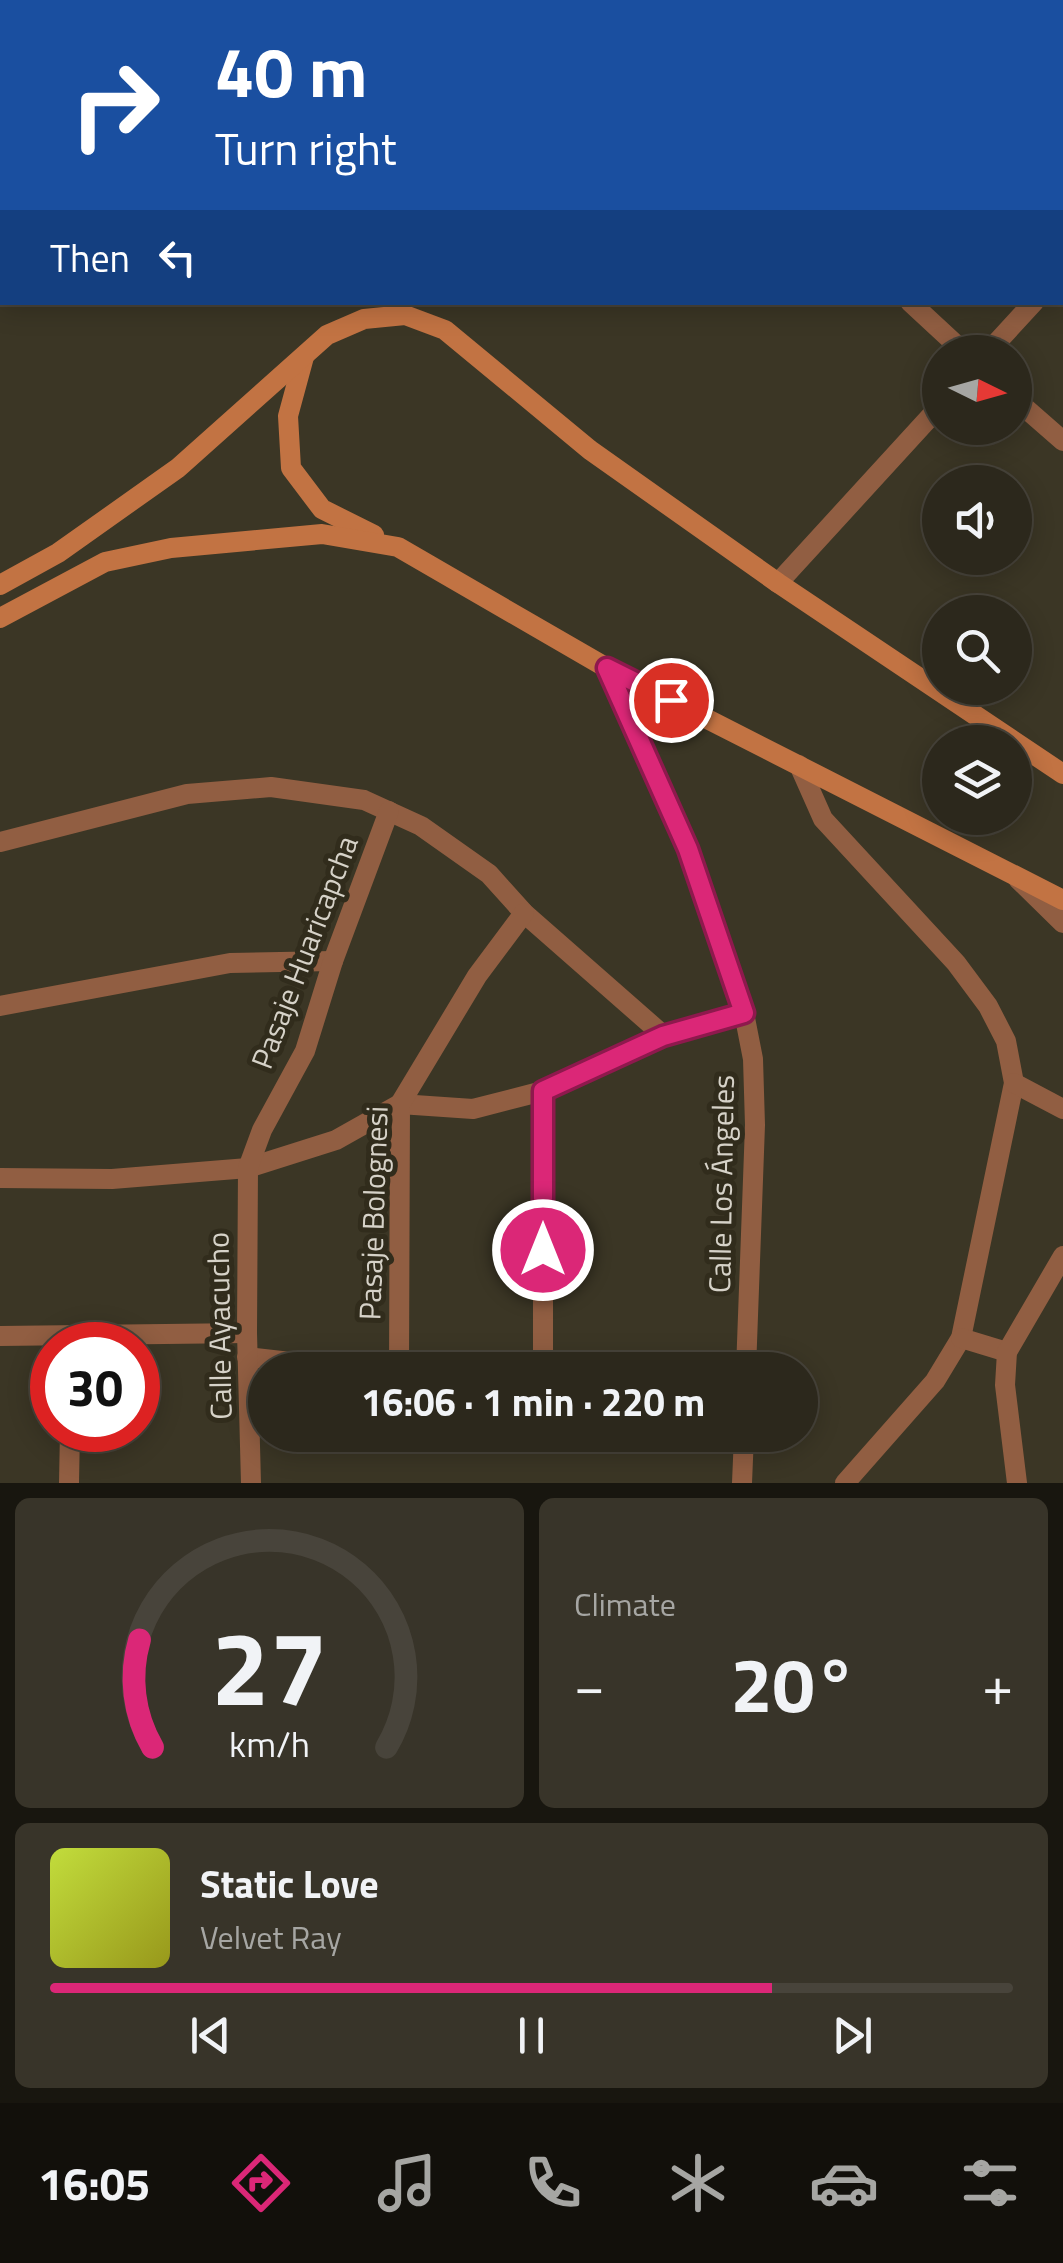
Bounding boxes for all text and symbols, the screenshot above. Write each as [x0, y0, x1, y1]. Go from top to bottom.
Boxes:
text: 40 m [215, 18, 368, 124]
icon: right [50, 40, 180, 170]
text: Turn right [215, 114, 397, 182]
text: Then [50, 229, 130, 287]
icon: left [150, 230, 205, 285]
north arrow [922, 335, 1032, 445]
map controls [922, 335, 1032, 835]
button: sound [922, 465, 1032, 575]
button: search [922, 595, 1032, 705]
pin [629, 658, 714, 743]
icon: arrive [644, 673, 699, 728]
button: layers [922, 725, 1032, 835]
street label: Pasaje Huaricapcha [238, 829, 370, 1075]
street label: Calle Los Ángeles [696, 1075, 746, 1293]
street label: Pasaje Bolognesi [346, 1105, 400, 1321]
position arrow [491, 1198, 595, 1302]
street label: Calle Ayacucho [194, 1232, 244, 1420]
speed limit sign: 30 [30, 1322, 160, 1452]
text: 16:06 · 1 min · 220 m [361, 1373, 705, 1431]
text: Climate [574, 1580, 676, 1628]
text: 27 [211, 1587, 328, 1745]
text: 20° [730, 1627, 857, 1741]
text: − [574, 1643, 605, 1726]
text: + [982, 1643, 1013, 1726]
text: km/h [229, 1716, 310, 1771]
text: Static Love [200, 1855, 379, 1913]
text: Velvet Ray [200, 1913, 342, 1961]
icon: previous [183, 2008, 238, 2063]
icon: pause [504, 2008, 559, 2063]
icon: next [825, 2008, 880, 2063]
icon: directions [226, 2148, 296, 2218]
icon: music [372, 2148, 442, 2218]
icon: phone [518, 2148, 588, 2218]
icon: climate [663, 2148, 733, 2218]
icon: car [809, 2148, 879, 2218]
icon: filters [955, 2148, 1025, 2218]
text: 16:05 [38, 2149, 150, 2217]

